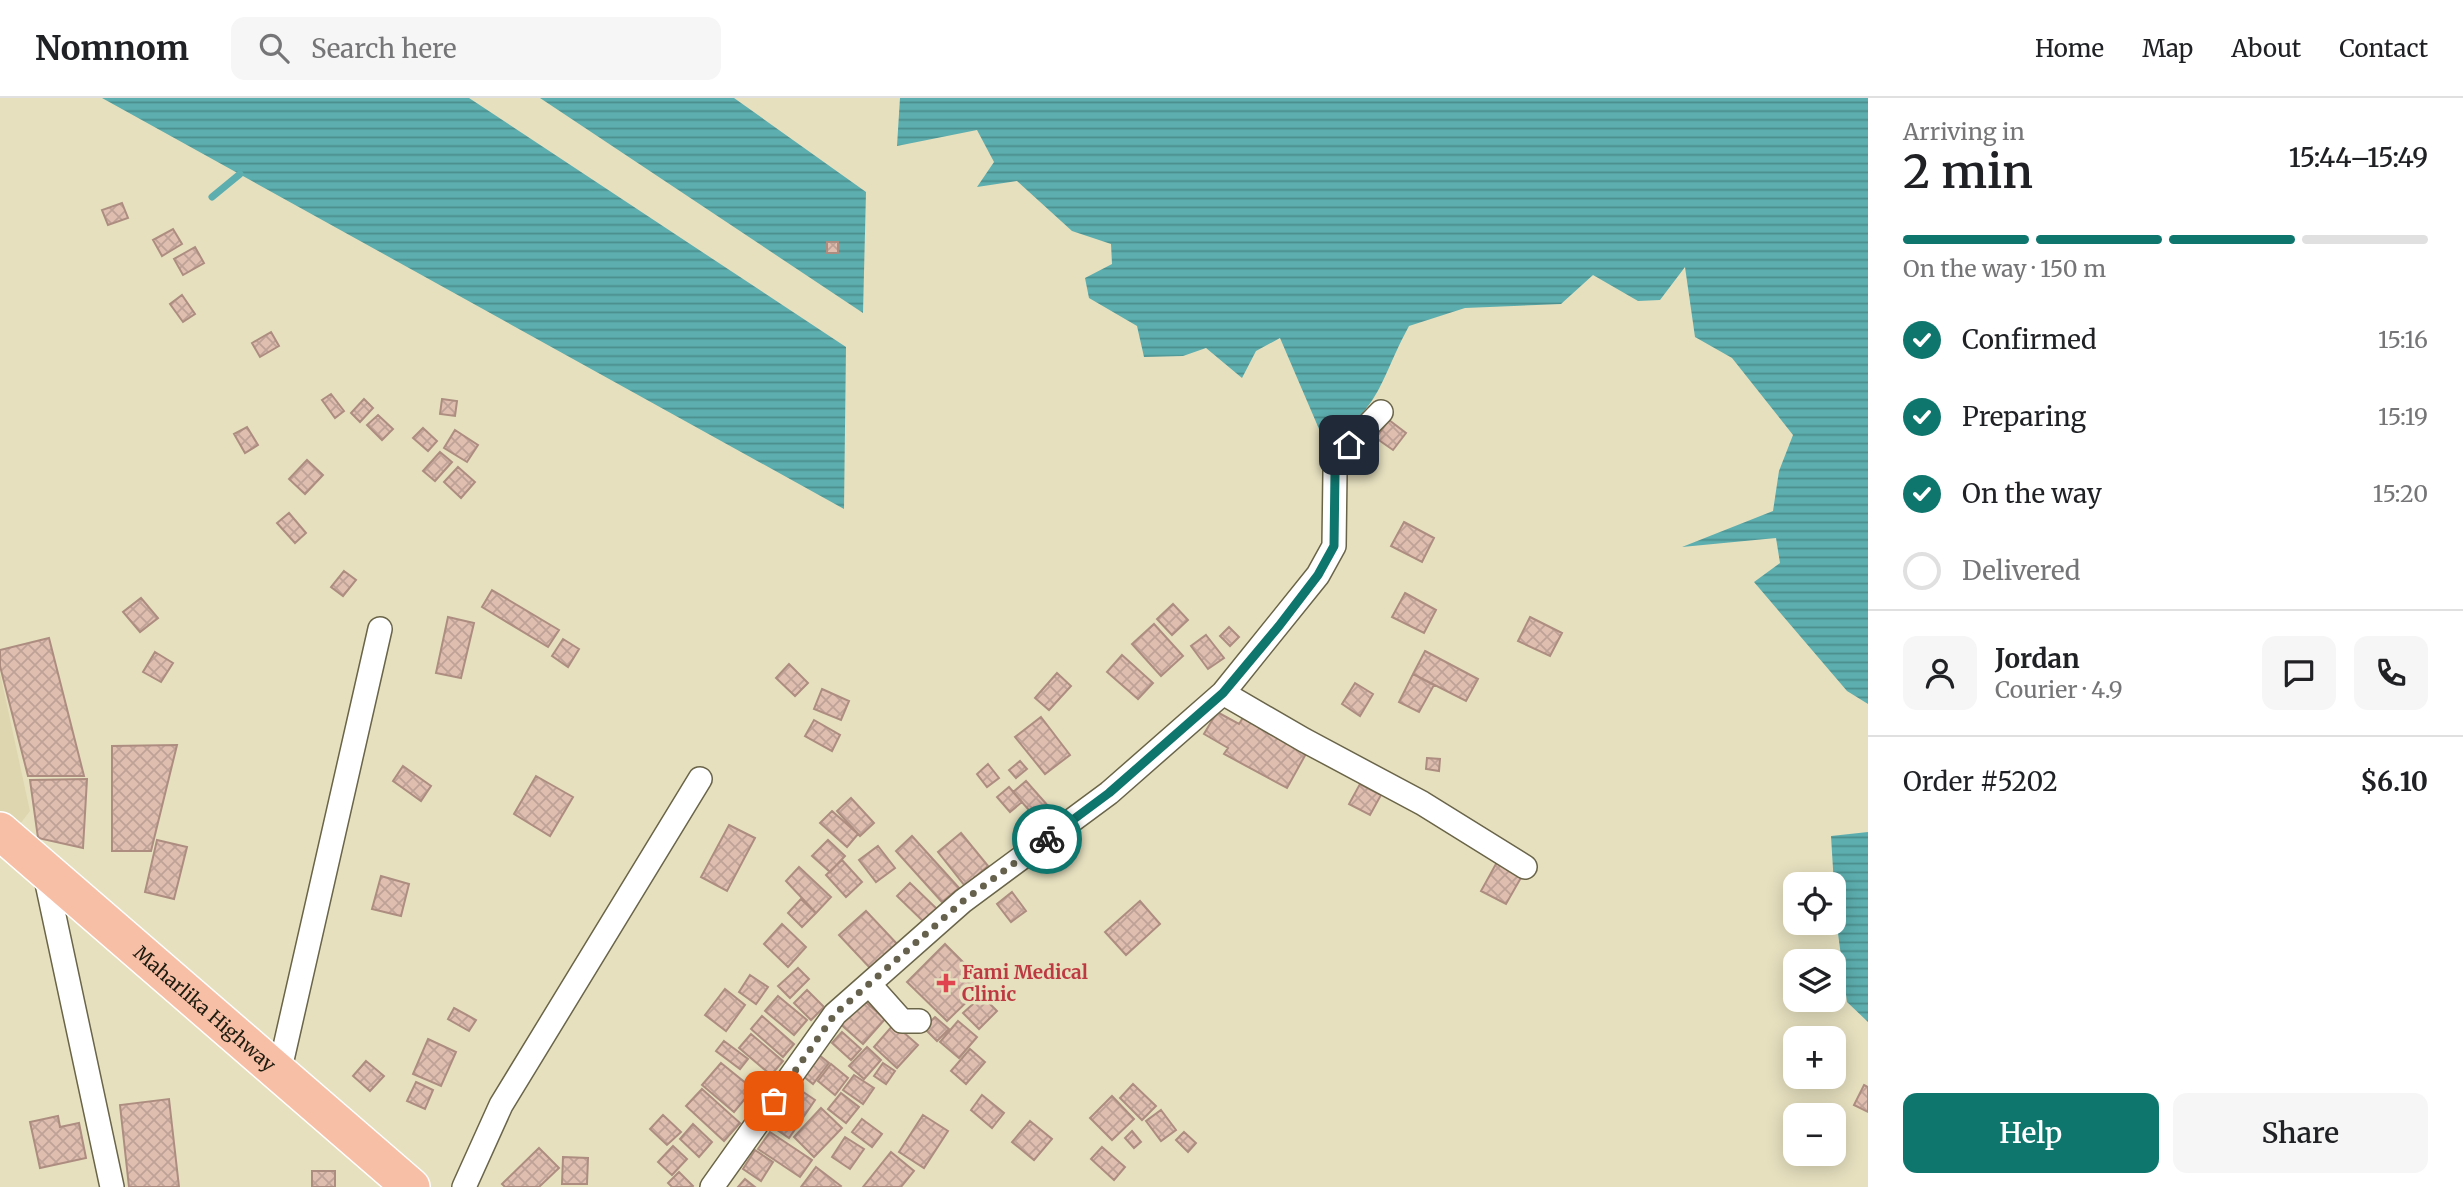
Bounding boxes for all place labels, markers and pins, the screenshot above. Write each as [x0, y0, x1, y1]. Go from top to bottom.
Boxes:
pin [1319, 415, 1379, 475]
place label: Fami Medical Clinic [962, 960, 1088, 1006]
marker: Fami Medical Clinic [936, 973, 956, 993]
pin [744, 1071, 804, 1131]

